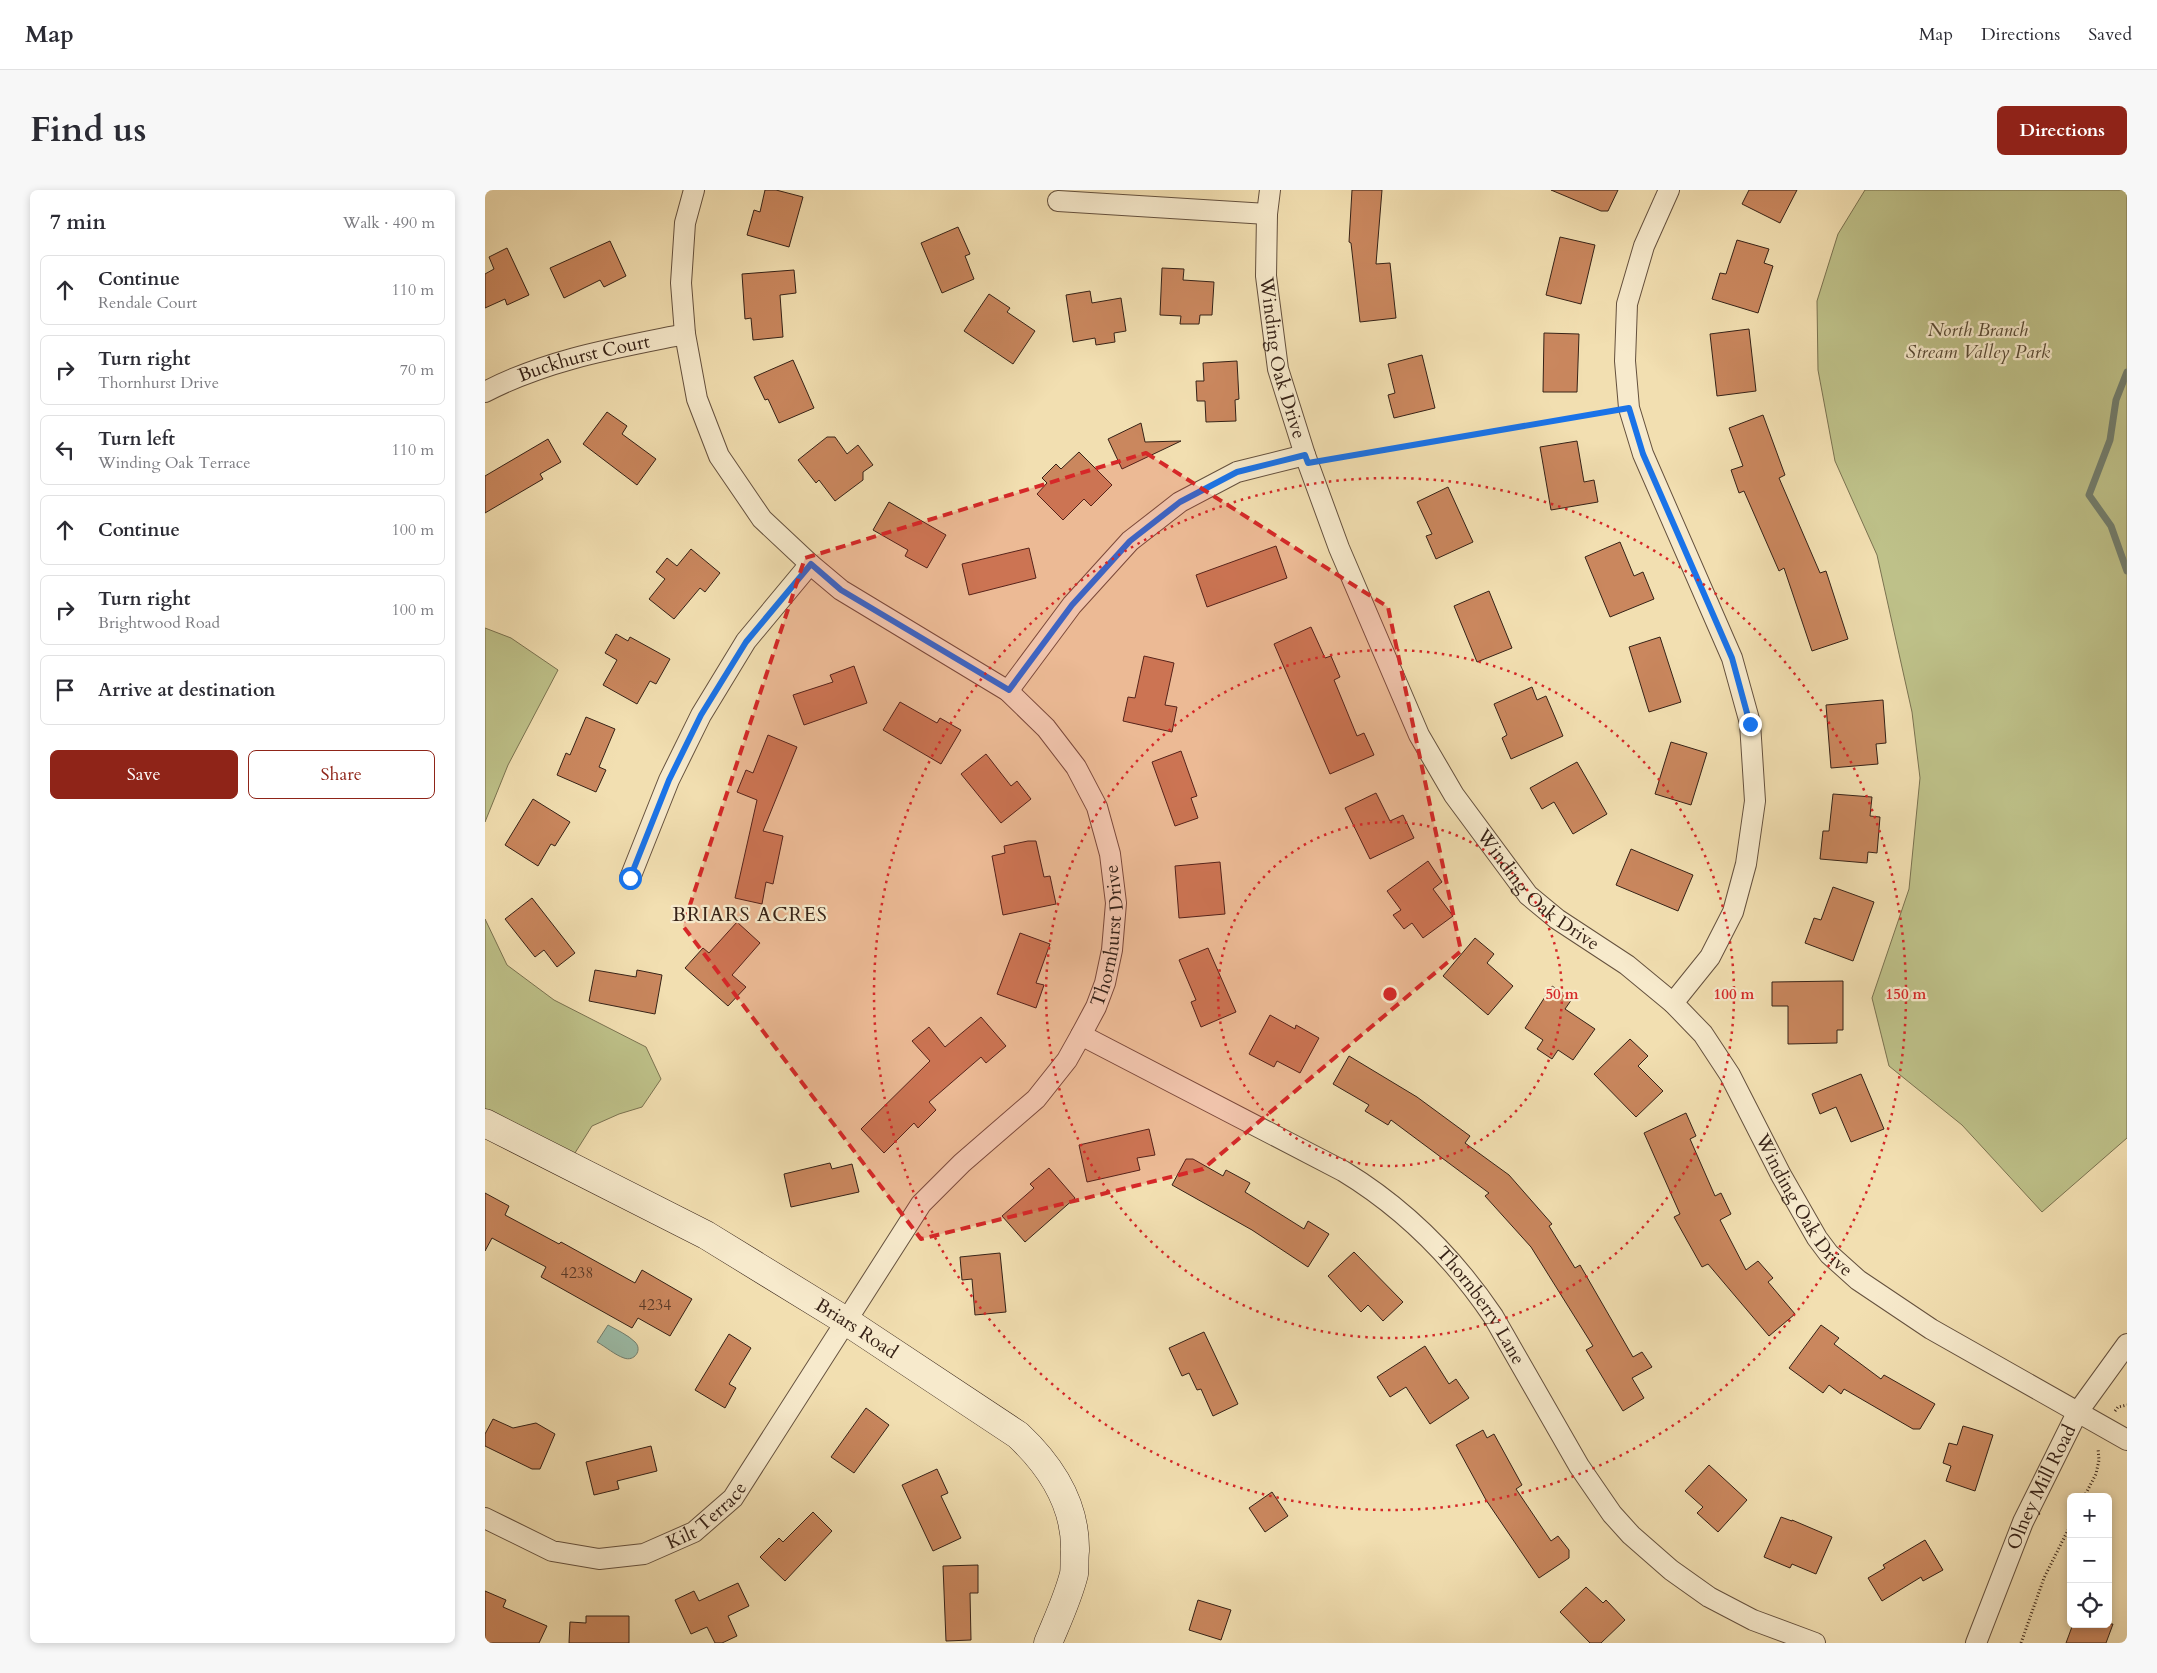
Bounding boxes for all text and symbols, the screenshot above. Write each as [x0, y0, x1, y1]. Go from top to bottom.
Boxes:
text: Map [25, 18, 74, 51]
text: Map [1919, 22, 1953, 47]
text: Directions [1981, 22, 2060, 47]
text: Saved [2088, 22, 2132, 47]
text: Find us [30, 106, 146, 154]
button: Directions [1997, 106, 2127, 155]
text: 7 min [50, 208, 106, 237]
text: Walk · 490 m [343, 212, 435, 234]
text: Continue [98, 266, 180, 292]
street label: Winding Oak Drive [1253, 275, 1312, 442]
icon: ahead [51, 276, 79, 304]
text: 110 m [392, 279, 434, 301]
text: Rendale Court [98, 292, 197, 314]
park label: North Branch Stream Valley Park [1906, 317, 2051, 365]
street label: Buckhurst Court [514, 328, 652, 389]
text: Turn right [98, 346, 190, 372]
icon: right [51, 356, 79, 384]
text: 70 m [400, 359, 434, 381]
text: Thornhurst Drive [98, 372, 219, 394]
text: Turn left [98, 426, 175, 452]
icon: left [51, 436, 79, 464]
text: 110 m [392, 439, 434, 461]
text: Winding Oak Terrace [98, 452, 250, 474]
icon: ahead [51, 516, 79, 544]
text: Continue [98, 517, 180, 543]
text: 100 m [392, 519, 434, 541]
text: Turn right [98, 586, 190, 612]
icon: right [51, 596, 79, 624]
text: 100 m [392, 599, 434, 621]
text: Brightwood Road [98, 612, 220, 634]
icon: arrive [51, 676, 79, 704]
text: Arrive at destination [98, 677, 275, 703]
route end [1739, 713, 1762, 736]
button: Save [50, 750, 238, 799]
button: Share [248, 750, 435, 799]
street label: Winding Oak Drive [1470, 823, 1605, 957]
street label: Thornhurst Drive [1084, 863, 1130, 1011]
route start [619, 867, 642, 890]
district label: BRIARS ACRES [672, 901, 828, 928]
text: 50 m [1545, 984, 1579, 1004]
text: 100 m [1714, 984, 1755, 1004]
text: 150 m [1886, 984, 1927, 1004]
centre of rings [1381, 985, 1399, 1003]
street label: Winding Oak Drive [1749, 1129, 1859, 1282]
street label: Thornberry Lane [1430, 1241, 1531, 1370]
house number: 4238 [561, 1262, 593, 1284]
street label: Briars Road [810, 1292, 903, 1365]
house number: 4234 [639, 1294, 671, 1316]
street label: Olney Mill Road [2001, 1420, 2082, 1553]
street label: Kilt Terrace [662, 1477, 753, 1556]
map controls [2067, 1493, 2112, 1628]
button: + [2067, 1493, 2112, 1538]
button: − [2067, 1538, 2112, 1583]
button: locate [2067, 1583, 2112, 1628]

